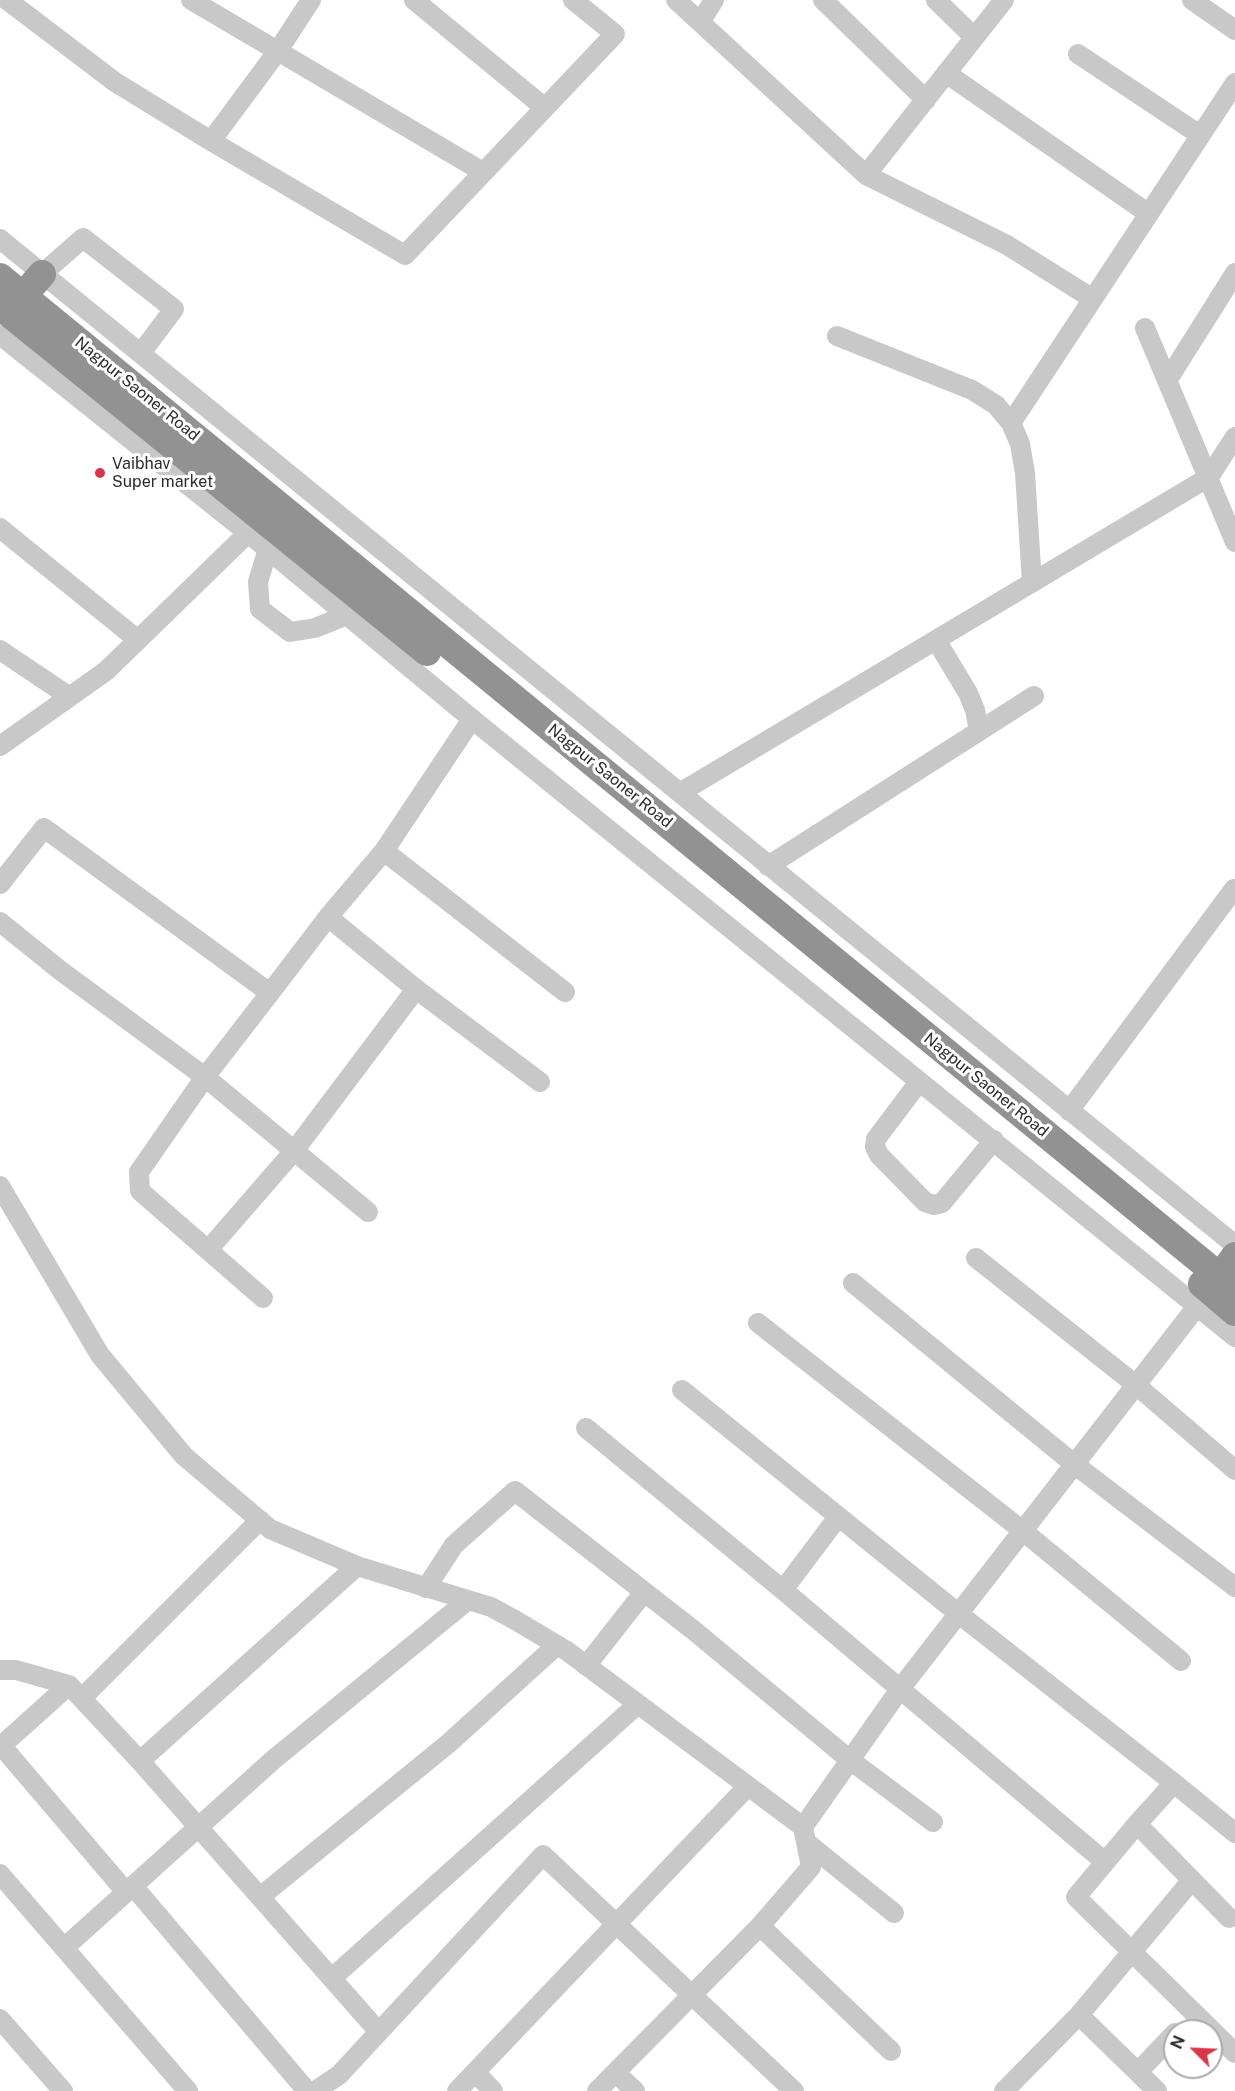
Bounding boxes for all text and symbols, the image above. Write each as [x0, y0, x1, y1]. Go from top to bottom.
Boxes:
street label: Nagpur Saoner Road [71, 333, 203, 445]
place label: Vaibhav Super market [112, 454, 213, 492]
marker: Vaibhav Super market [93, 466, 107, 480]
street label: Nagpur Saoner Road [544, 720, 676, 832]
street label: Nagpur Saoner Road [920, 1029, 1052, 1141]
north arrow [1163, 2019, 1223, 2079]
text: N [1167, 2033, 1189, 2052]

